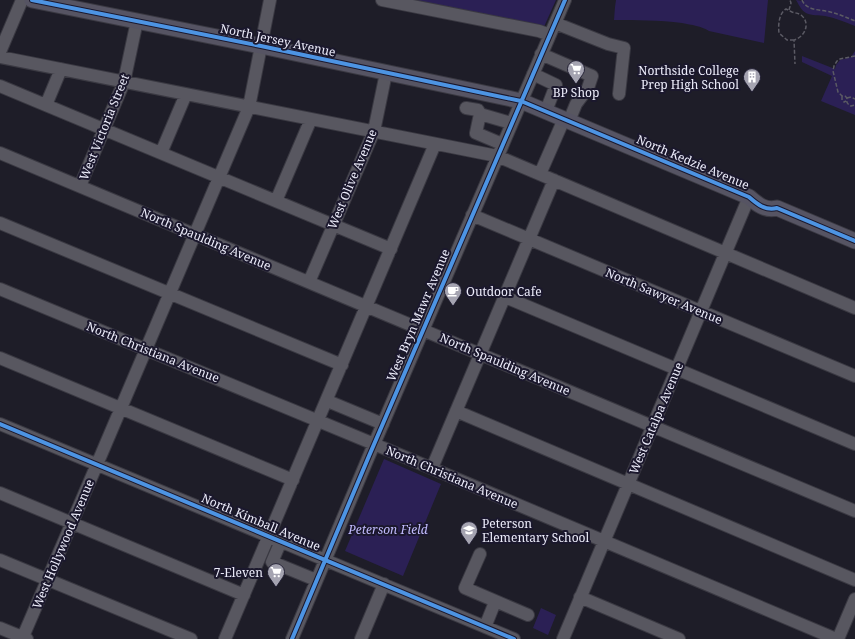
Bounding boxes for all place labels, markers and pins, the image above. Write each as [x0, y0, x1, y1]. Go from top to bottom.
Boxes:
supermarket icon: BP Shop [566, 59, 586, 84]
place label: Northside College Prep High School [638, 62, 739, 93]
building icon: Northside College Prep High School [742, 67, 762, 92]
place label: BP Shop [553, 84, 599, 101]
cafe icon: Outdoor Cafe [443, 281, 463, 306]
place label: Outdoor Cafe [466, 283, 542, 300]
place label: Peterson Elementary School [482, 515, 590, 546]
school or university icon: Peterson Elementary School [459, 520, 479, 545]
supermarket icon: 7-Eleven [266, 562, 286, 587]
place label: 7-Eleven [214, 564, 263, 581]

